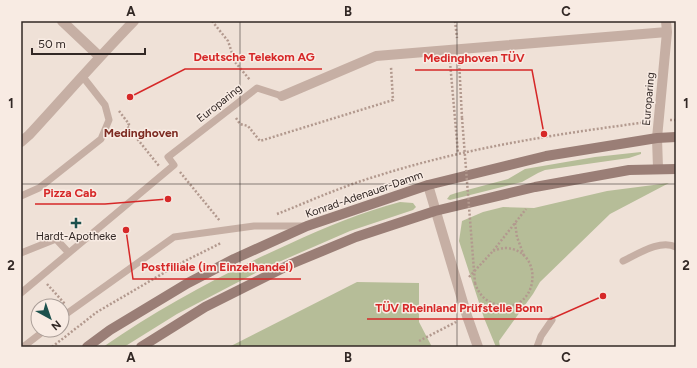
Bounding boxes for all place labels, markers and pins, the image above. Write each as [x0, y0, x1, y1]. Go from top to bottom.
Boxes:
callout: Deutsche Telekom AG [185, 45, 322, 69]
callout: Medinghoven TÜV [415, 46, 532, 70]
callout: Pizza Cab [35, 180, 105, 204]
marker: Hardt-Apotheke [71, 218, 81, 228]
place label: Hardt-Apotheke [36, 230, 116, 243]
callout: Postfiliale (im Einzelhandel) [133, 255, 301, 279]
callout: TÜV Rheinland Prüfstelle Bonn [367, 295, 551, 319]

